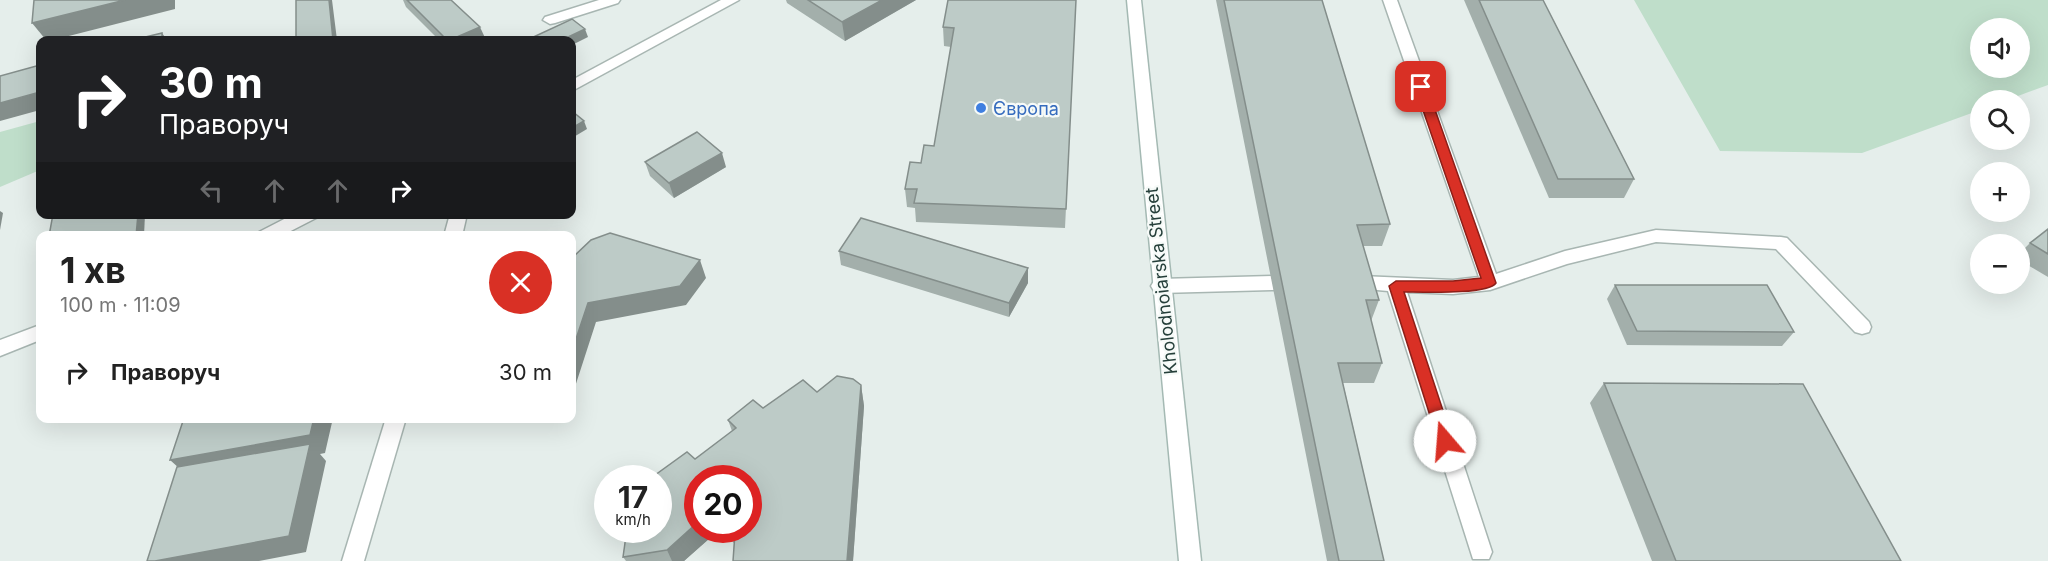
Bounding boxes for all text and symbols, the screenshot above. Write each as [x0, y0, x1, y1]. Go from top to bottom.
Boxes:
map controls [1970, 18, 2030, 294]
button: sound [1970, 18, 2030, 78]
text: 30 m [159, 57, 263, 108]
icon: right [60, 60, 138, 138]
pin [1395, 61, 1446, 112]
icon: arrive [1404, 70, 1437, 103]
button: search [1970, 90, 2030, 150]
place label: Європа [993, 98, 1059, 119]
marker: Європа [974, 101, 988, 115]
text: Праворуч [159, 108, 289, 141]
button: + [1970, 162, 2030, 222]
icon: left [195, 174, 228, 207]
icon: ahead [258, 174, 291, 207]
icon: ahead [321, 174, 354, 207]
icon: right [384, 174, 417, 207]
street label: Kholodnoiarska Street [1141, 186, 1181, 375]
button: − [1970, 234, 2030, 294]
text: 1 хв [60, 248, 126, 292]
button: close [489, 251, 552, 314]
text: 100 m · 11:09 [60, 293, 181, 317]
icon: right [60, 356, 93, 389]
text: Праворуч [111, 359, 220, 385]
text: 30 m [499, 359, 552, 385]
position arrow [1413, 409, 1477, 473]
speed limit sign: 20 [684, 465, 762, 543]
text: 17 [618, 479, 648, 515]
text: km/h [615, 510, 651, 529]

